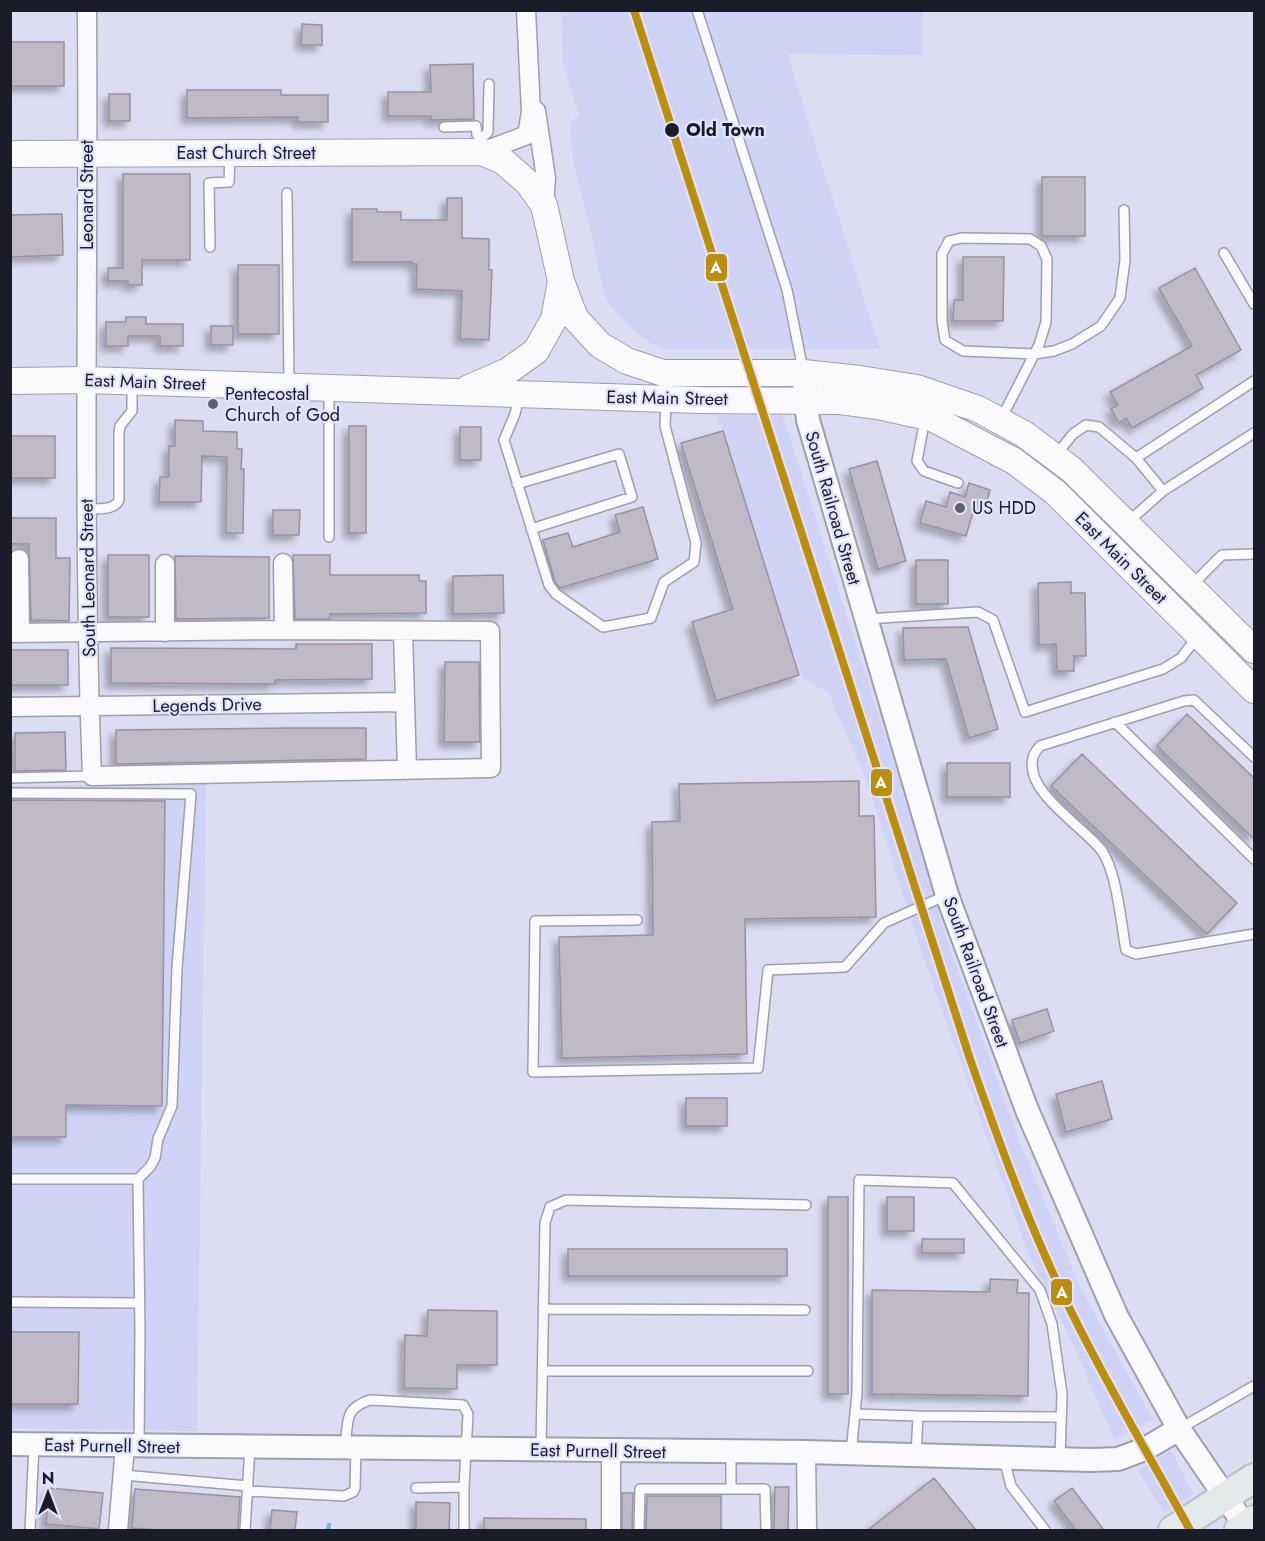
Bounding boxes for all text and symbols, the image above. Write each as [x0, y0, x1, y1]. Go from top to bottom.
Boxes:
place label: Old Town [686, 117, 765, 143]
marker: Old Town [663, 121, 681, 139]
street label: Leonard Street [74, 139, 100, 250]
street label: East Church Street [176, 140, 316, 166]
line badge: A [705, 253, 728, 282]
text: A [709, 256, 722, 279]
street label: East Main Street [84, 367, 207, 397]
place label: Pentecostal Church of God [225, 381, 340, 428]
street label: East Main Street [606, 384, 729, 412]
marker: Pentecostal Church of God [206, 397, 220, 411]
street label: South Railroad Street [799, 428, 868, 589]
place label: US HDD [972, 495, 1036, 521]
street label: South Leonard Street [74, 498, 102, 657]
marker: US HDD [953, 501, 967, 515]
street label: East Main Street [1069, 506, 1174, 611]
street label: Legends Drive [152, 691, 262, 719]
line badge: A [870, 768, 893, 797]
text: A [874, 771, 887, 794]
street label: South Railroad Street [937, 893, 1016, 1052]
line badge: A [1050, 1278, 1073, 1306]
text: A [1055, 1281, 1068, 1304]
street label: East Purnell Street [44, 1432, 181, 1460]
street label: East Purnell Street [530, 1437, 667, 1465]
north arrow [18, 1463, 78, 1523]
text: N [42, 1467, 54, 1490]

